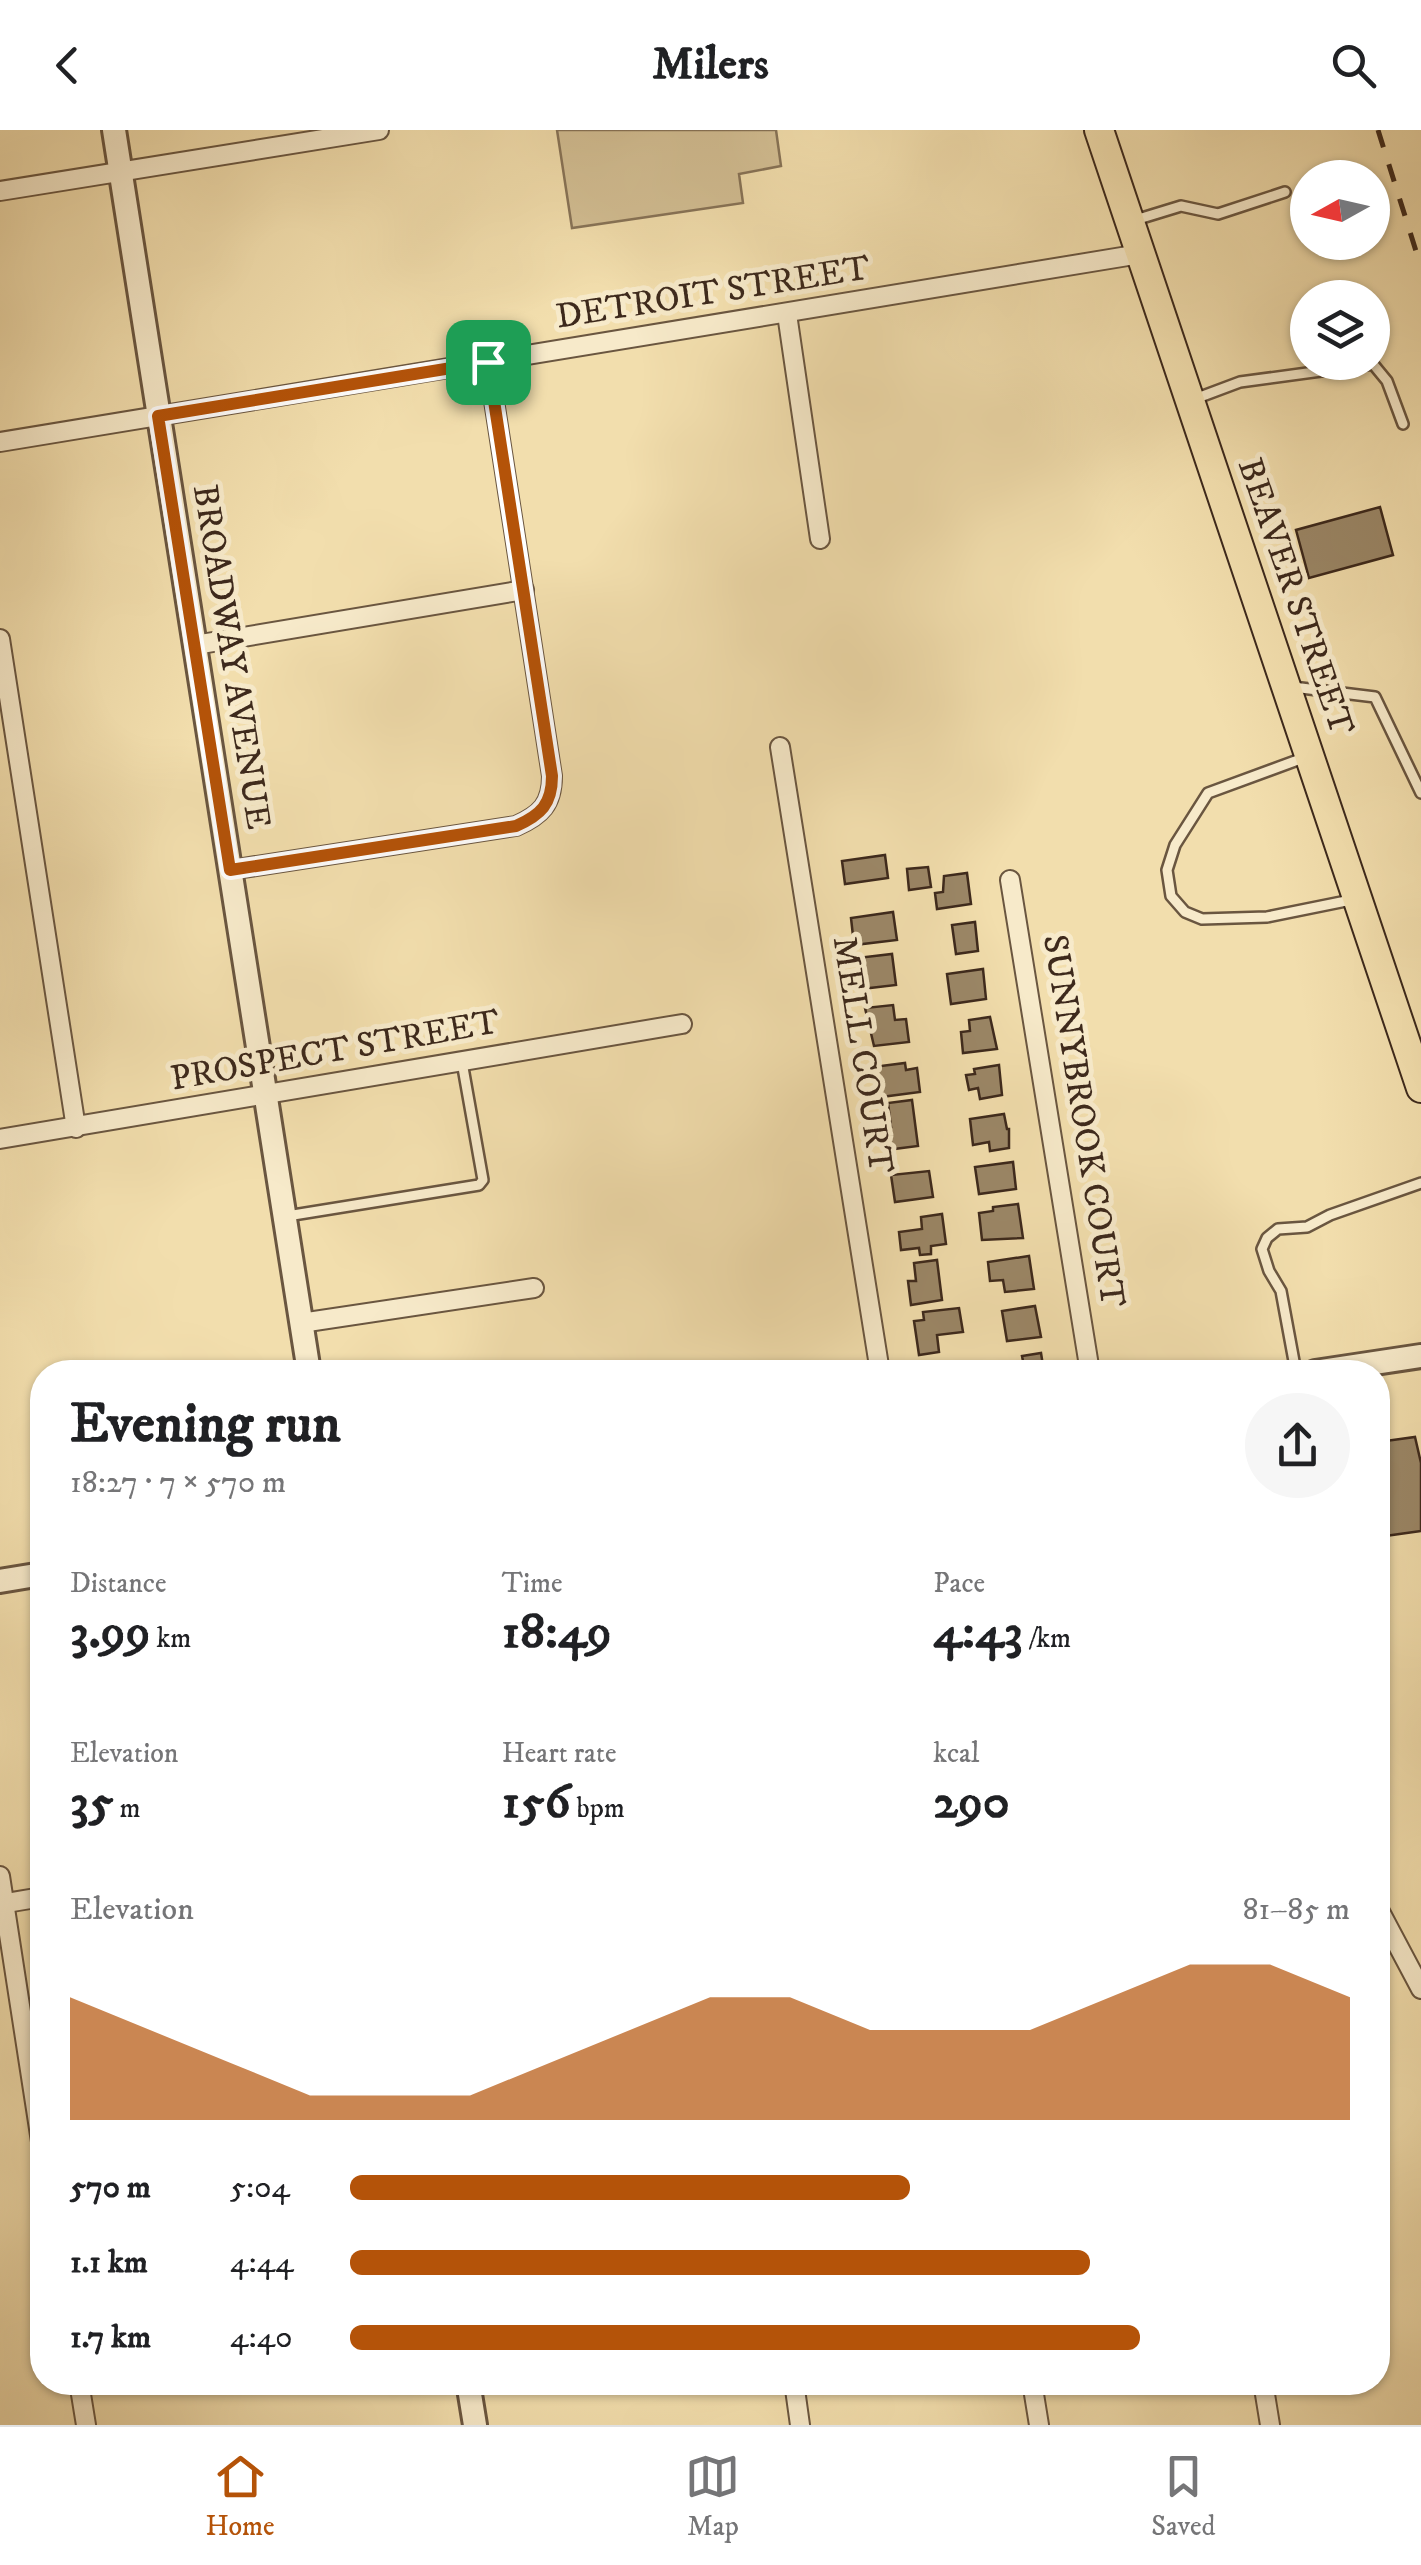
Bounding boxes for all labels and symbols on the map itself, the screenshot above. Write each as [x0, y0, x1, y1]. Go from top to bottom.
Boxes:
north arrow [1290, 160, 1390, 260]
street label: DETROIT STREET [553, 246, 874, 340]
pin [446, 320, 531, 405]
street label: BEAVER STREET [1227, 453, 1363, 742]
street label: BROADWAY AVENUE [182, 481, 280, 833]
street label: SUNNYBROOK COURT [1032, 932, 1134, 1311]
street label: MELL COURT [822, 933, 903, 1177]
street label: PROSPECT STREET [167, 1000, 503, 1102]

